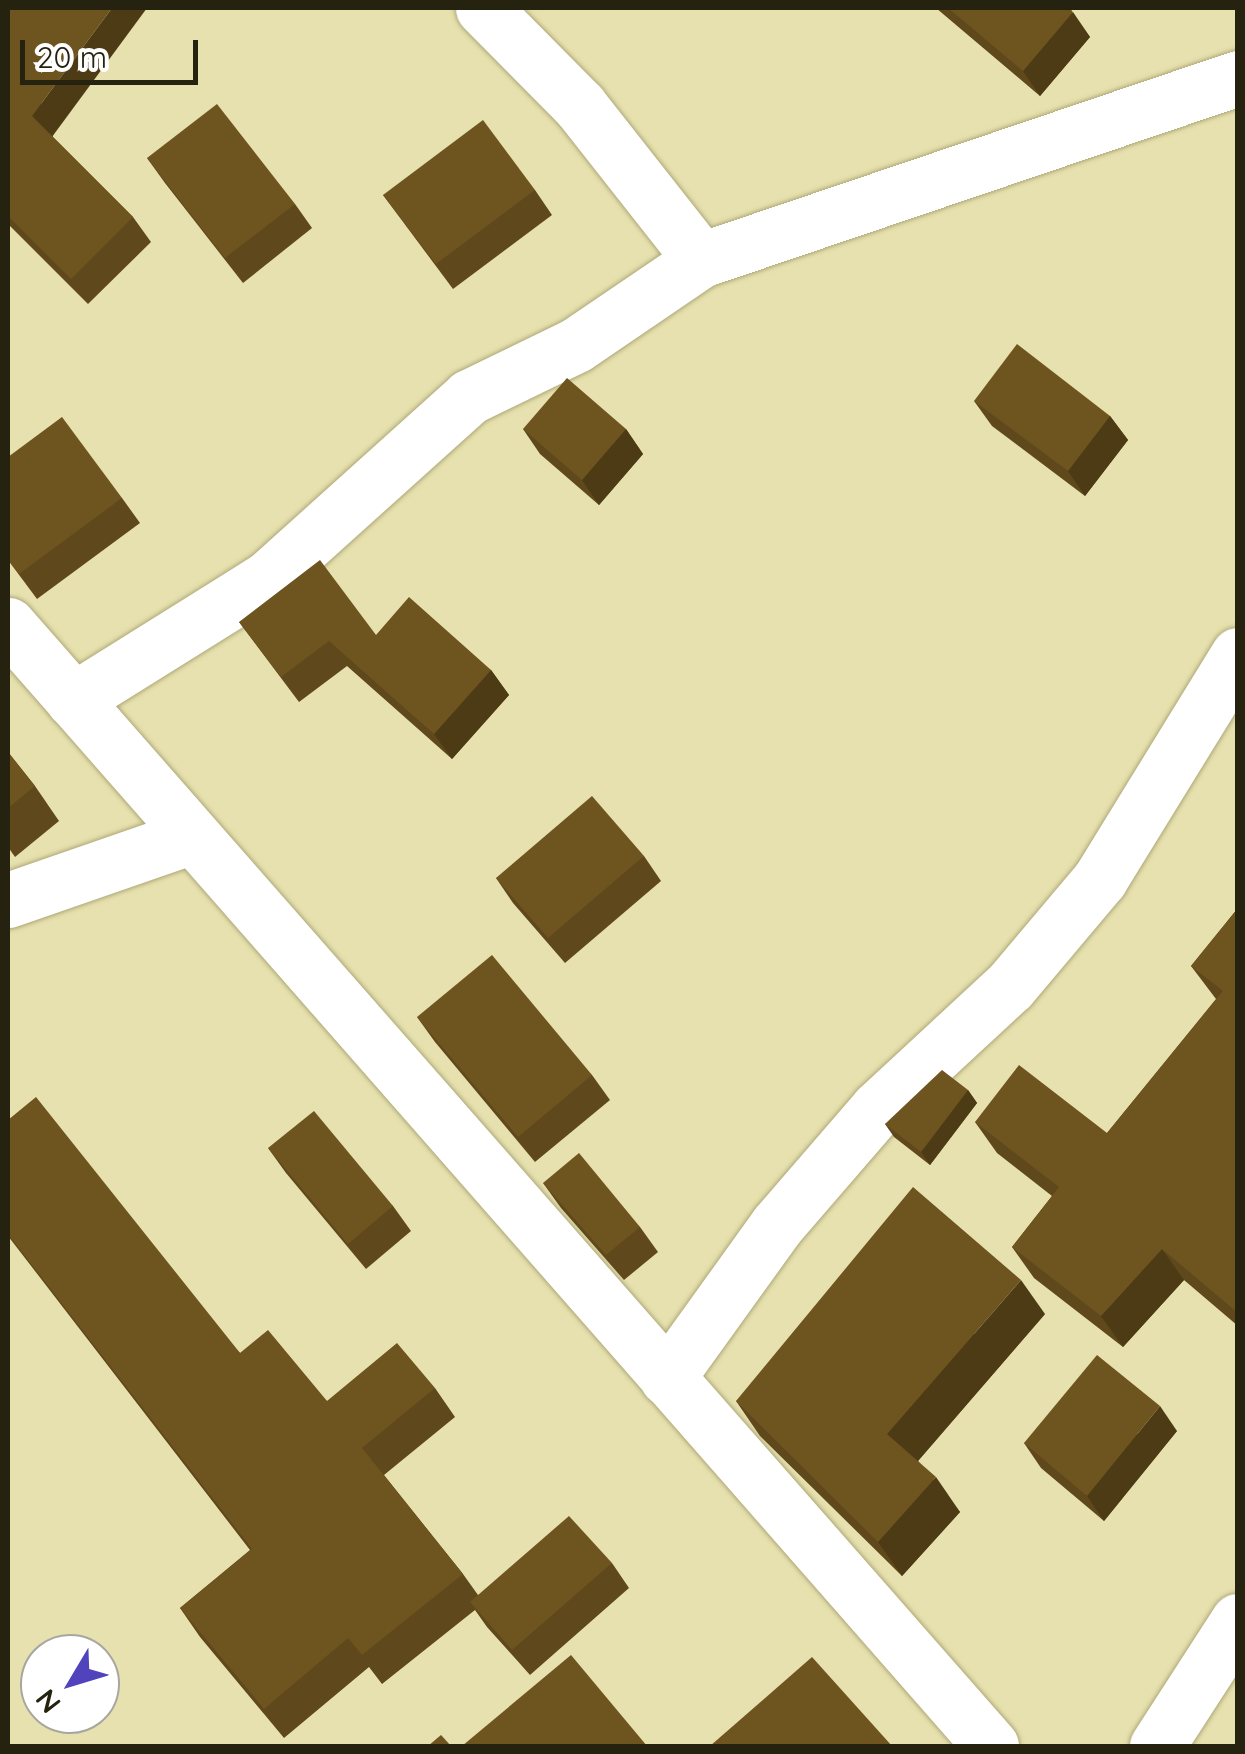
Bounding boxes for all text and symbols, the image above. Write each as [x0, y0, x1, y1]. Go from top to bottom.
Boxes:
scale bar [25, 20, 202, 82]
text: 20 m [37, 38, 107, 76]
north arrow [20, 1634, 120, 1734]
text: N [27, 1683, 68, 1720]

